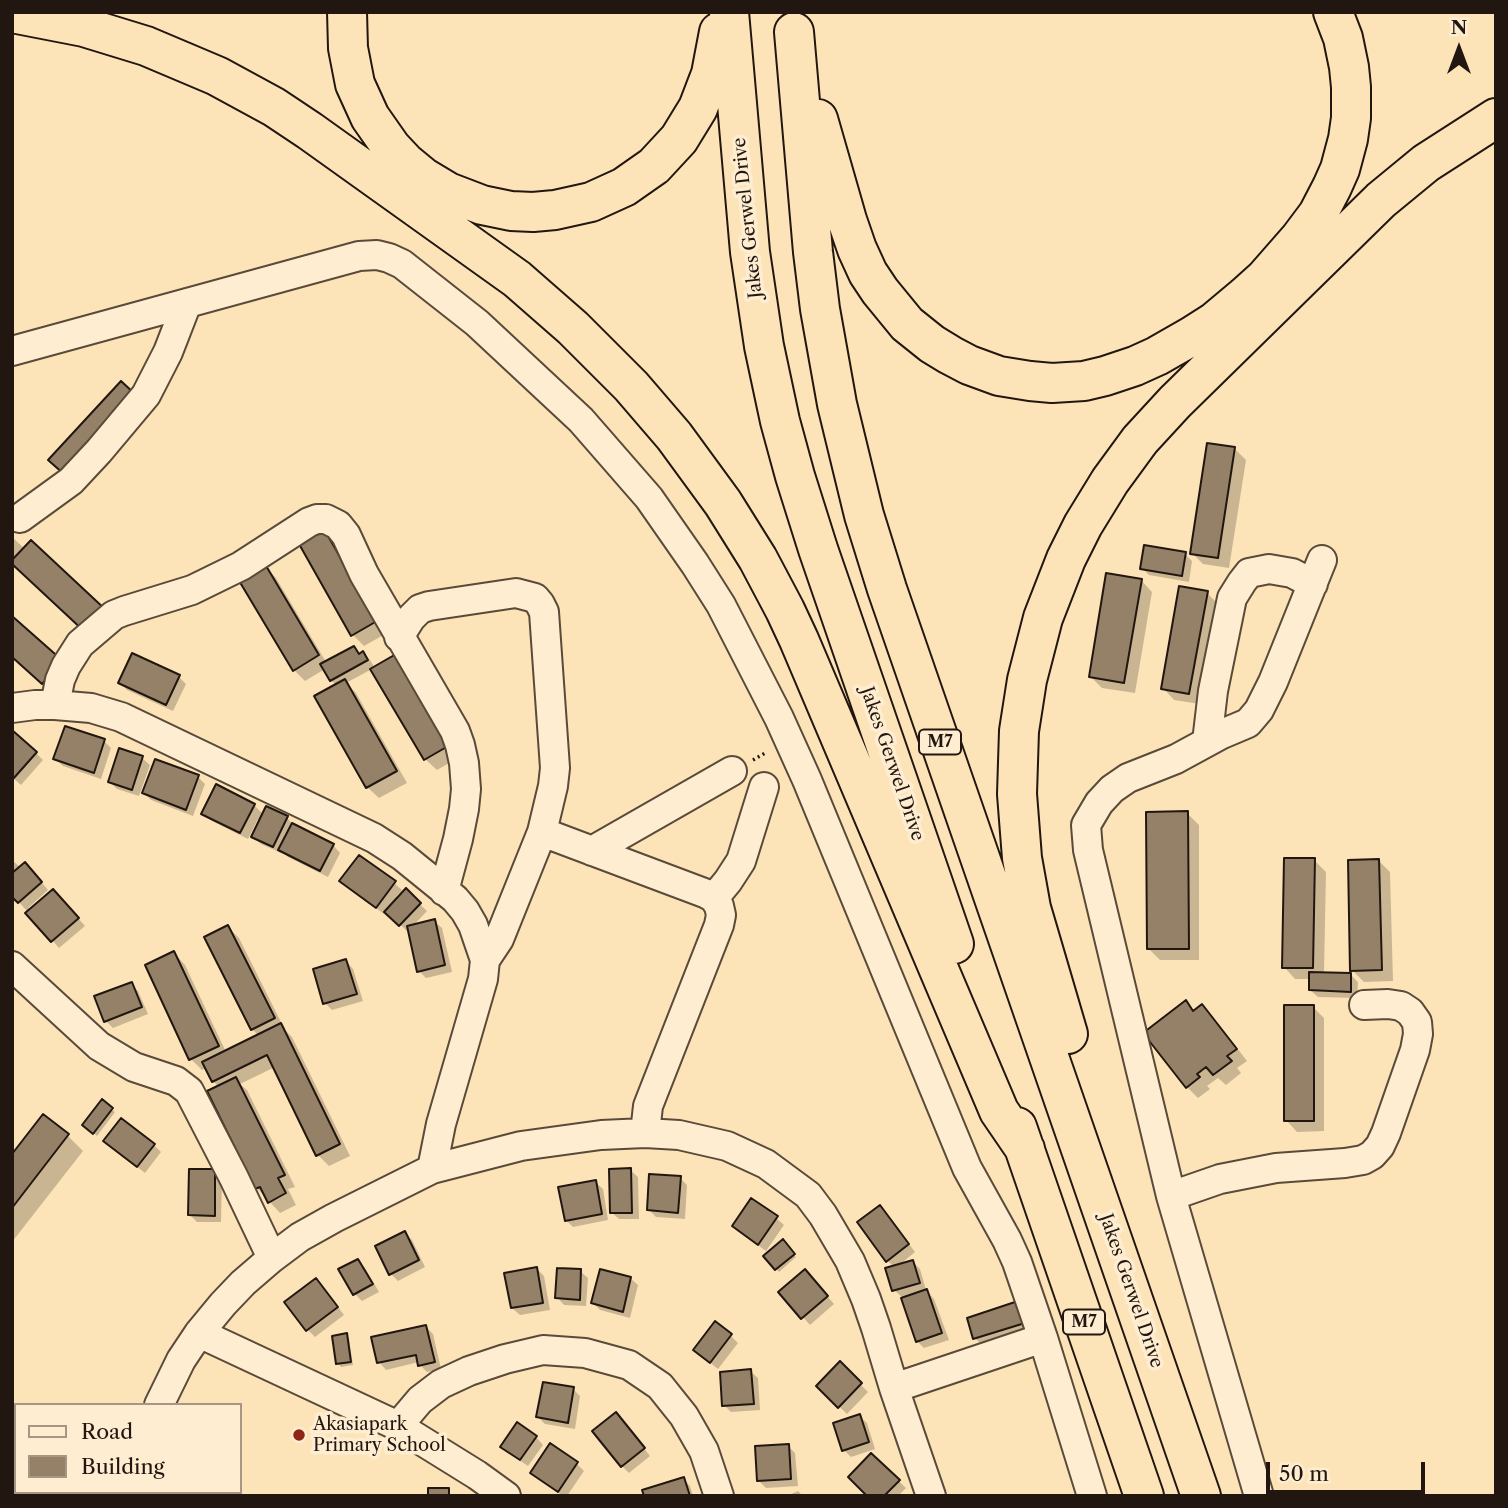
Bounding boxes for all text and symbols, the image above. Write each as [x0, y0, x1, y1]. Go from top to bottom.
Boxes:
north arrow [1424, 14, 1494, 84]
text: N [1451, 16, 1467, 39]
street label: Jakes Gerwel Drive [729, 136, 767, 300]
street label: Jakes Gerwel Drive [855, 684, 929, 844]
road number: M7 [919, 730, 961, 754]
street label: Jakes Gerwel Drive [1094, 1211, 1168, 1371]
road number: M7 [1063, 1310, 1105, 1334]
legend [14, 1403, 242, 1494]
place label: Akasiapark Primary School [313, 1414, 446, 1456]
text: Road [81, 1419, 133, 1444]
marker: Akasiapark Primary School [291, 1427, 307, 1443]
scale bar [1270, 1448, 1429, 1492]
text: Building [81, 1454, 165, 1479]
text: 50 m [1279, 1461, 1329, 1486]

